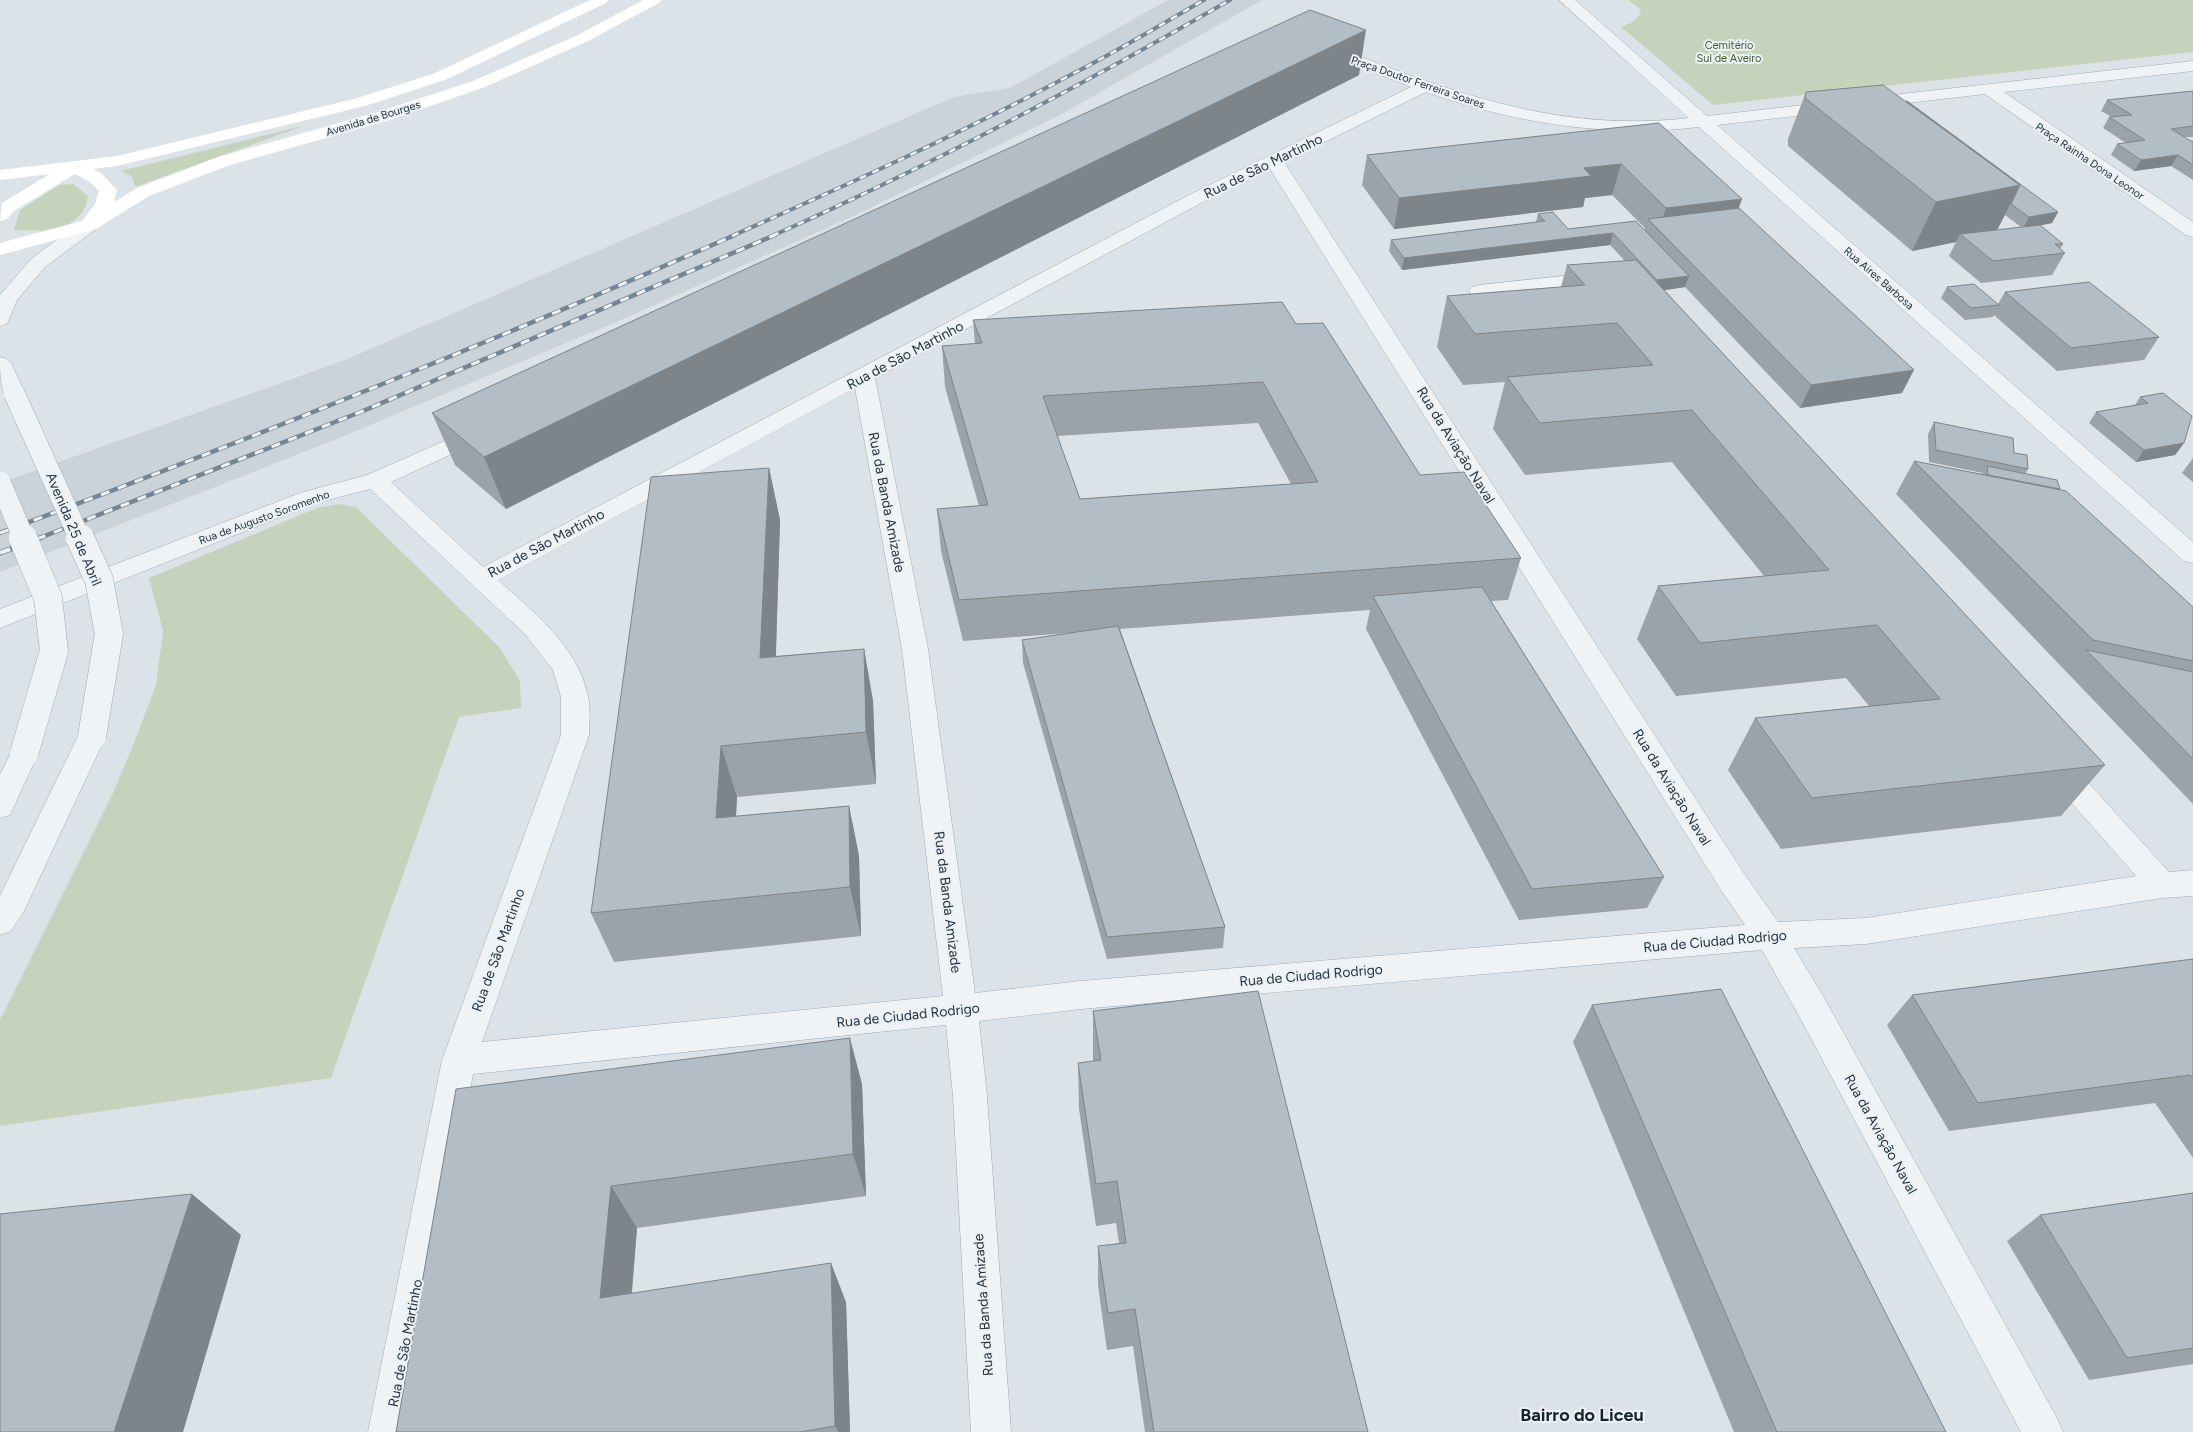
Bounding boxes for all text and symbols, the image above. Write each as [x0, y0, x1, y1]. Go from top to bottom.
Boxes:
park label: Cemitério Sul de Aveiro [1697, 39, 1761, 65]
street label: Praça Doutor Ferreira Soares [1349, 53, 1486, 111]
street label: Avenida de Bourges [324, 98, 422, 139]
street label: Praça Rainha Dona Leonor [2033, 120, 2147, 203]
street label: Rua de São Martinho [1201, 130, 1325, 203]
street label: Rua Aires Barbosa [1841, 244, 1916, 312]
street label: Rua de São Martinho [844, 317, 967, 393]
street label: Rua da Aviação Naval [1413, 384, 1498, 507]
street label: Rua da Banda Amizade [865, 430, 909, 574]
street label: Avenida 25 de Abril [42, 470, 105, 588]
street label: Rua de Augusto Soromenho [197, 488, 331, 547]
street label: Rua de São Martinho [485, 505, 608, 581]
street label: Rua da Aviação Naval [1629, 726, 1714, 849]
street label: Rua da Banda Amizade [930, 830, 965, 974]
street label: Rua de São Martinho [468, 886, 529, 1014]
street label: Rua de Ciudad Rodrigo [1643, 927, 1788, 956]
street label: Rua de Ciudad Rodrigo [1239, 961, 1384, 990]
street label: Rua de Ciudad Rodrigo [836, 1000, 981, 1031]
street label: Rua da Aviação Naval [1841, 1071, 1921, 1197]
street label: Rua da Banda Amizade [970, 1233, 997, 1377]
street label: Rua de São Martinho [385, 1278, 426, 1408]
district label: Bairro do Liceu [1520, 1404, 1644, 1426]

